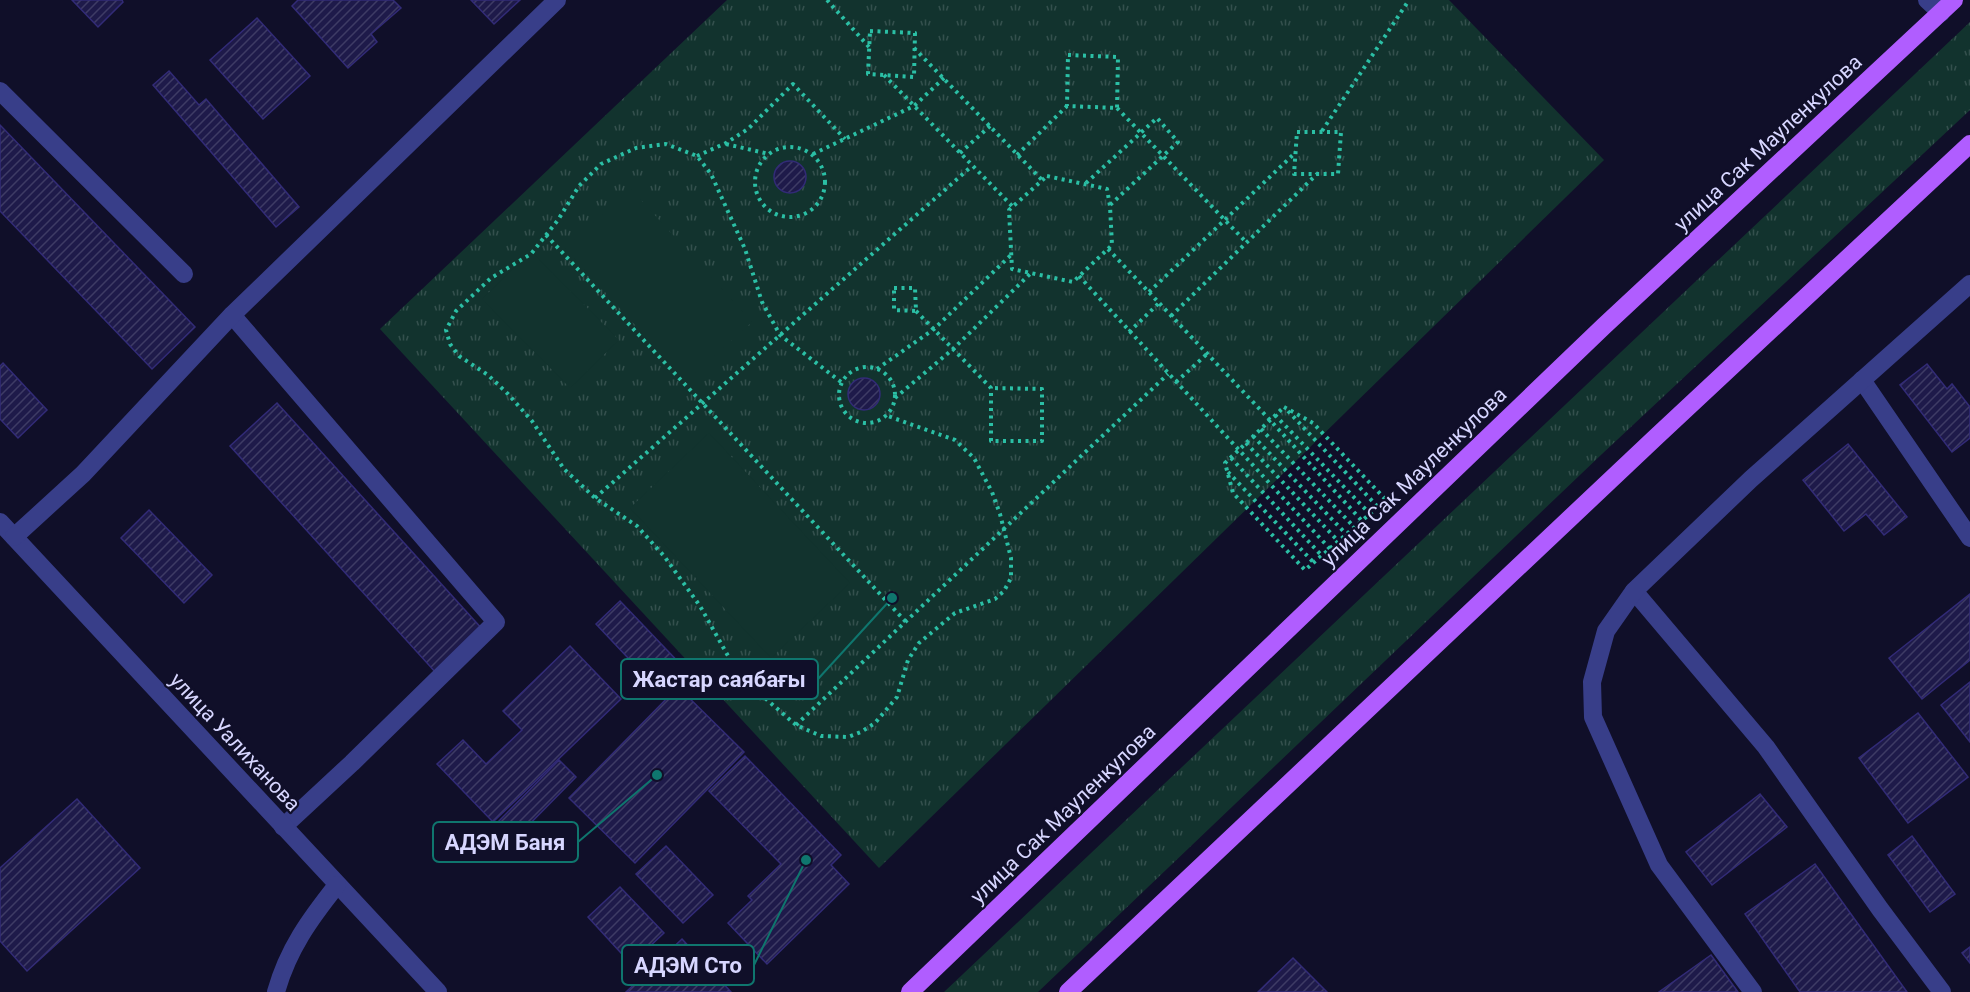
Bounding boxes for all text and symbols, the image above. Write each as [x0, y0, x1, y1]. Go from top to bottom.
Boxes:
street label: улица Сак Мауленкулова [1669, 50, 1867, 236]
street label: улица Сак Мауленкулова [1317, 382, 1511, 572]
callout: Жастар саябағы [621, 659, 818, 699]
text: Жастар саябағы [632, 667, 806, 692]
street label: улица Уалиханова [165, 668, 305, 816]
street label: улица Сак Мауленкулова [966, 719, 1160, 909]
callout: АДЭМ Баня [433, 822, 578, 862]
text: АДЭМ Баня [445, 830, 565, 855]
callout: АДЭМ Сто [622, 945, 754, 985]
text: АДЭМ Сто [634, 953, 742, 978]

